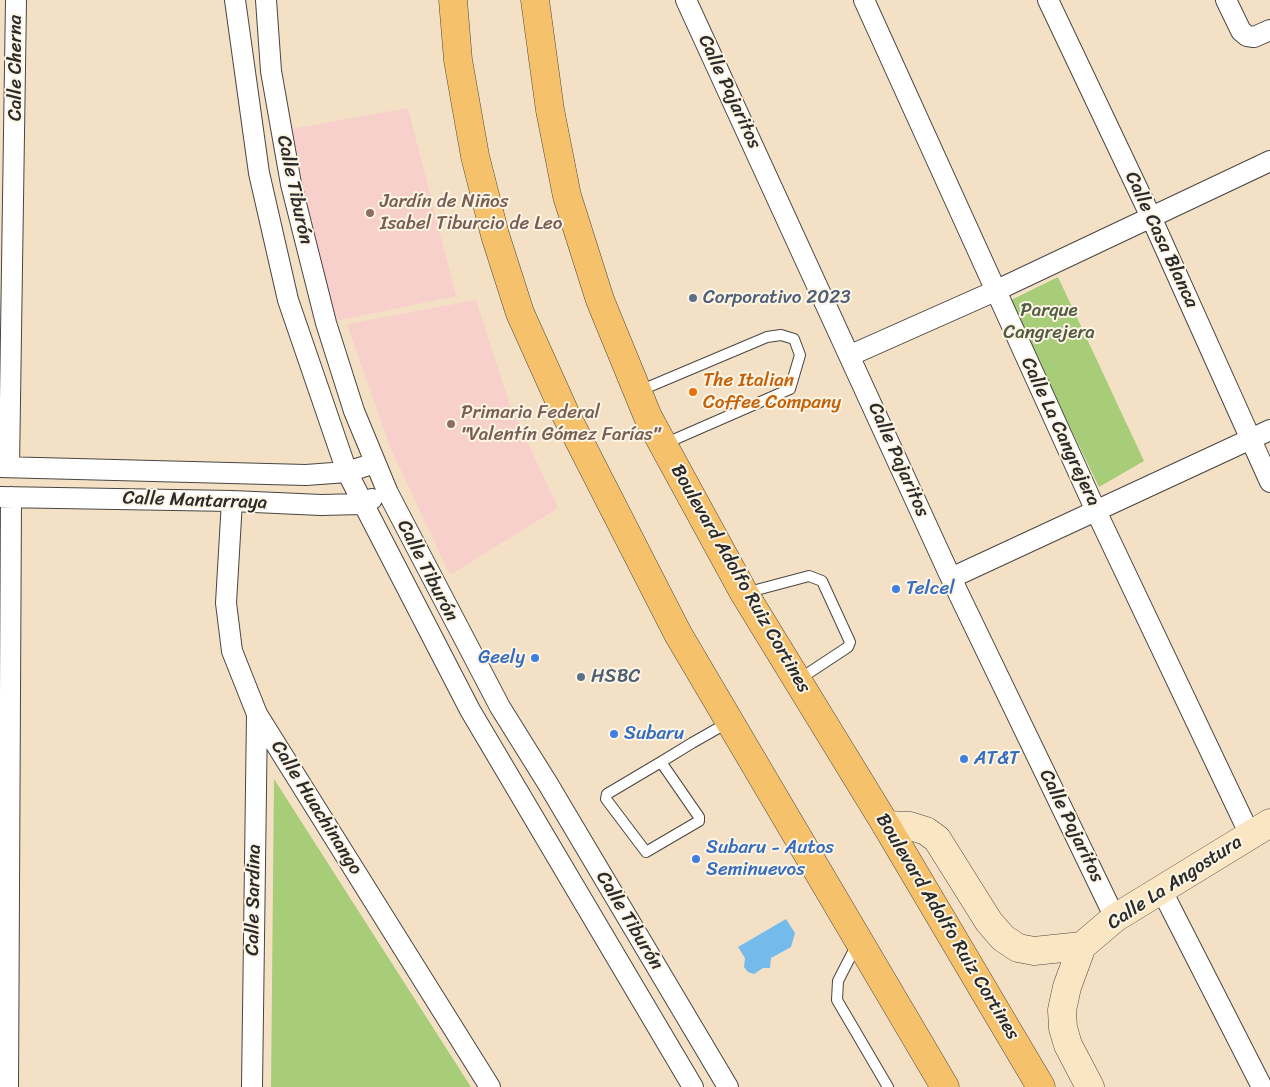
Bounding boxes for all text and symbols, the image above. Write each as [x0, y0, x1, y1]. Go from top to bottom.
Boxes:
street label: Calle Cherna [5, 15, 27, 121]
street label: Calle Pajaritos [693, 32, 765, 152]
street label: Calle Tiburón [271, 133, 317, 247]
street label: Calle Casa Blanca [1119, 168, 1203, 312]
place label: Jardín de Niños Isabel Tiburcio de Leo [380, 191, 563, 235]
marker: Jardín de Niños Isabel Tiburcio de Leo [364, 207, 376, 219]
place label: Corporativo 2023 [703, 287, 851, 309]
marker: Corporativo 2023 [687, 292, 699, 304]
park label: Parque Cangrejera [1003, 300, 1095, 344]
street label: Calle La Cangrejera [1016, 354, 1104, 510]
place label: The Italian Coffee Company [703, 370, 841, 414]
marker: The Italian Coffee Company [687, 386, 699, 398]
street label: Calle Pajaritos [863, 399, 933, 521]
place label: Primaria Federal "Valentín Gómez Farías" [461, 402, 661, 446]
marker: Primaria Federal "Valentín Gómez Farías" [445, 418, 457, 430]
street label: Boulevard Adolfo Ruiz Cortines [665, 461, 815, 697]
street label: Calle Mantarraya [122, 487, 268, 515]
street label: Calle Tiburón [392, 516, 462, 626]
place label: Telcel [906, 578, 955, 600]
marker: Telcel [890, 583, 902, 595]
place label: Geely [478, 647, 525, 669]
marker: Geely [529, 652, 541, 664]
place label: HSBC [591, 666, 640, 688]
marker: HSBC [575, 671, 587, 683]
place label: Subaru [624, 723, 684, 745]
marker: Subaru [608, 728, 620, 740]
street label: Calle Huachinango [265, 737, 367, 879]
place label: AT&T [974, 748, 1019, 770]
marker: AT&T [958, 753, 970, 765]
street label: Calle Pajaritos [1034, 766, 1108, 886]
street label: Boulevard Adolfo Ruiz Cortines [870, 810, 1024, 1044]
street label: Calle La Angostura [1103, 831, 1247, 935]
place label: Subaru - Autos Seminuevos [706, 837, 834, 881]
street label: Calle Sardina [242, 844, 266, 956]
marker: Subaru - Autos Seminuevos [690, 853, 702, 865]
street label: Calle Tiburón [591, 868, 667, 974]

